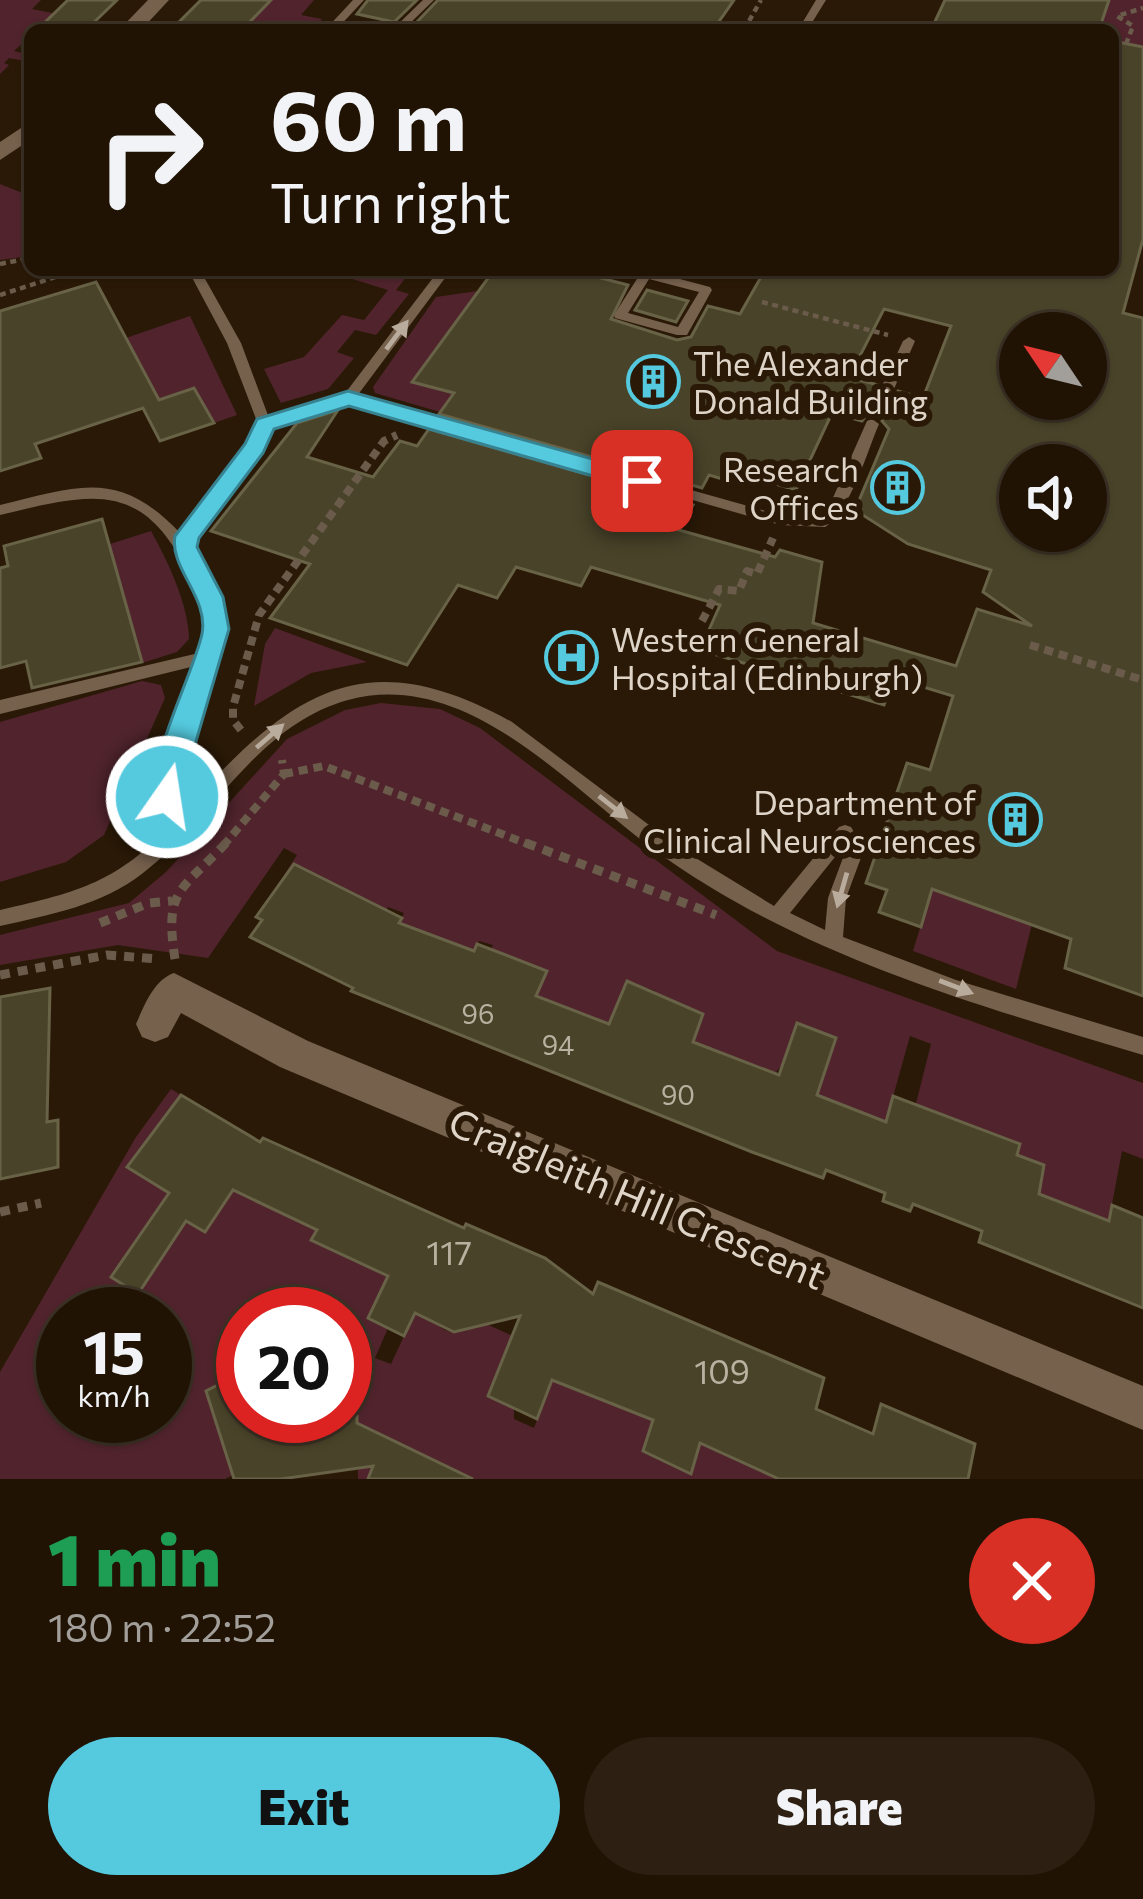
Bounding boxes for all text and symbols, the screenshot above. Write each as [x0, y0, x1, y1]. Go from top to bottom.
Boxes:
text: 60 m [270, 66, 467, 168]
icon: right [72, 72, 228, 228]
text: Turn right [270, 168, 511, 234]
north arrow [999, 312, 1107, 420]
map controls [999, 312, 1107, 552]
one-way arrow [385, 319, 409, 350]
place label: The Alexander Donald Building [693, 342, 928, 421]
building icon: The Alexander Donald Building [626, 353, 682, 409]
pin [591, 430, 693, 532]
button: sound [999, 444, 1107, 552]
icon: arrive [609, 448, 675, 514]
place label: Research Offices [723, 448, 859, 527]
building icon: Research Offices [870, 459, 926, 515]
place label: Western General Hospital (Edinburgh) [611, 618, 923, 697]
hospital icon: Western General Hospital (Edinburgh) [544, 629, 600, 685]
one-way arrow [255, 724, 285, 750]
position arrow [104, 734, 230, 860]
place label: Department of Clinical Neurosciences [643, 781, 976, 860]
building icon: Department of Clinical Neurosciences [987, 792, 1043, 848]
one-way arrow [597, 794, 628, 819]
one-way arrow [831, 872, 850, 909]
one-way arrow [938, 979, 974, 998]
house number: 96 [462, 997, 494, 1030]
house number: 94 [542, 1028, 574, 1061]
house number: 90 [661, 1078, 695, 1111]
street label: Craigleith Hill Crescent [442, 1096, 834, 1298]
house number: 117 [426, 1231, 472, 1272]
speed limit sign: 20 [216, 1287, 372, 1443]
text: 15 [83, 1313, 145, 1386]
house number: 109 [694, 1350, 750, 1391]
text: km/h [78, 1376, 150, 1413]
text: 1 min [48, 1513, 221, 1601]
button: close [969, 1518, 1095, 1644]
text: 180 m · 22:52 [48, 1602, 276, 1650]
button: Exit [48, 1737, 560, 1875]
button: Share [584, 1737, 1095, 1875]

